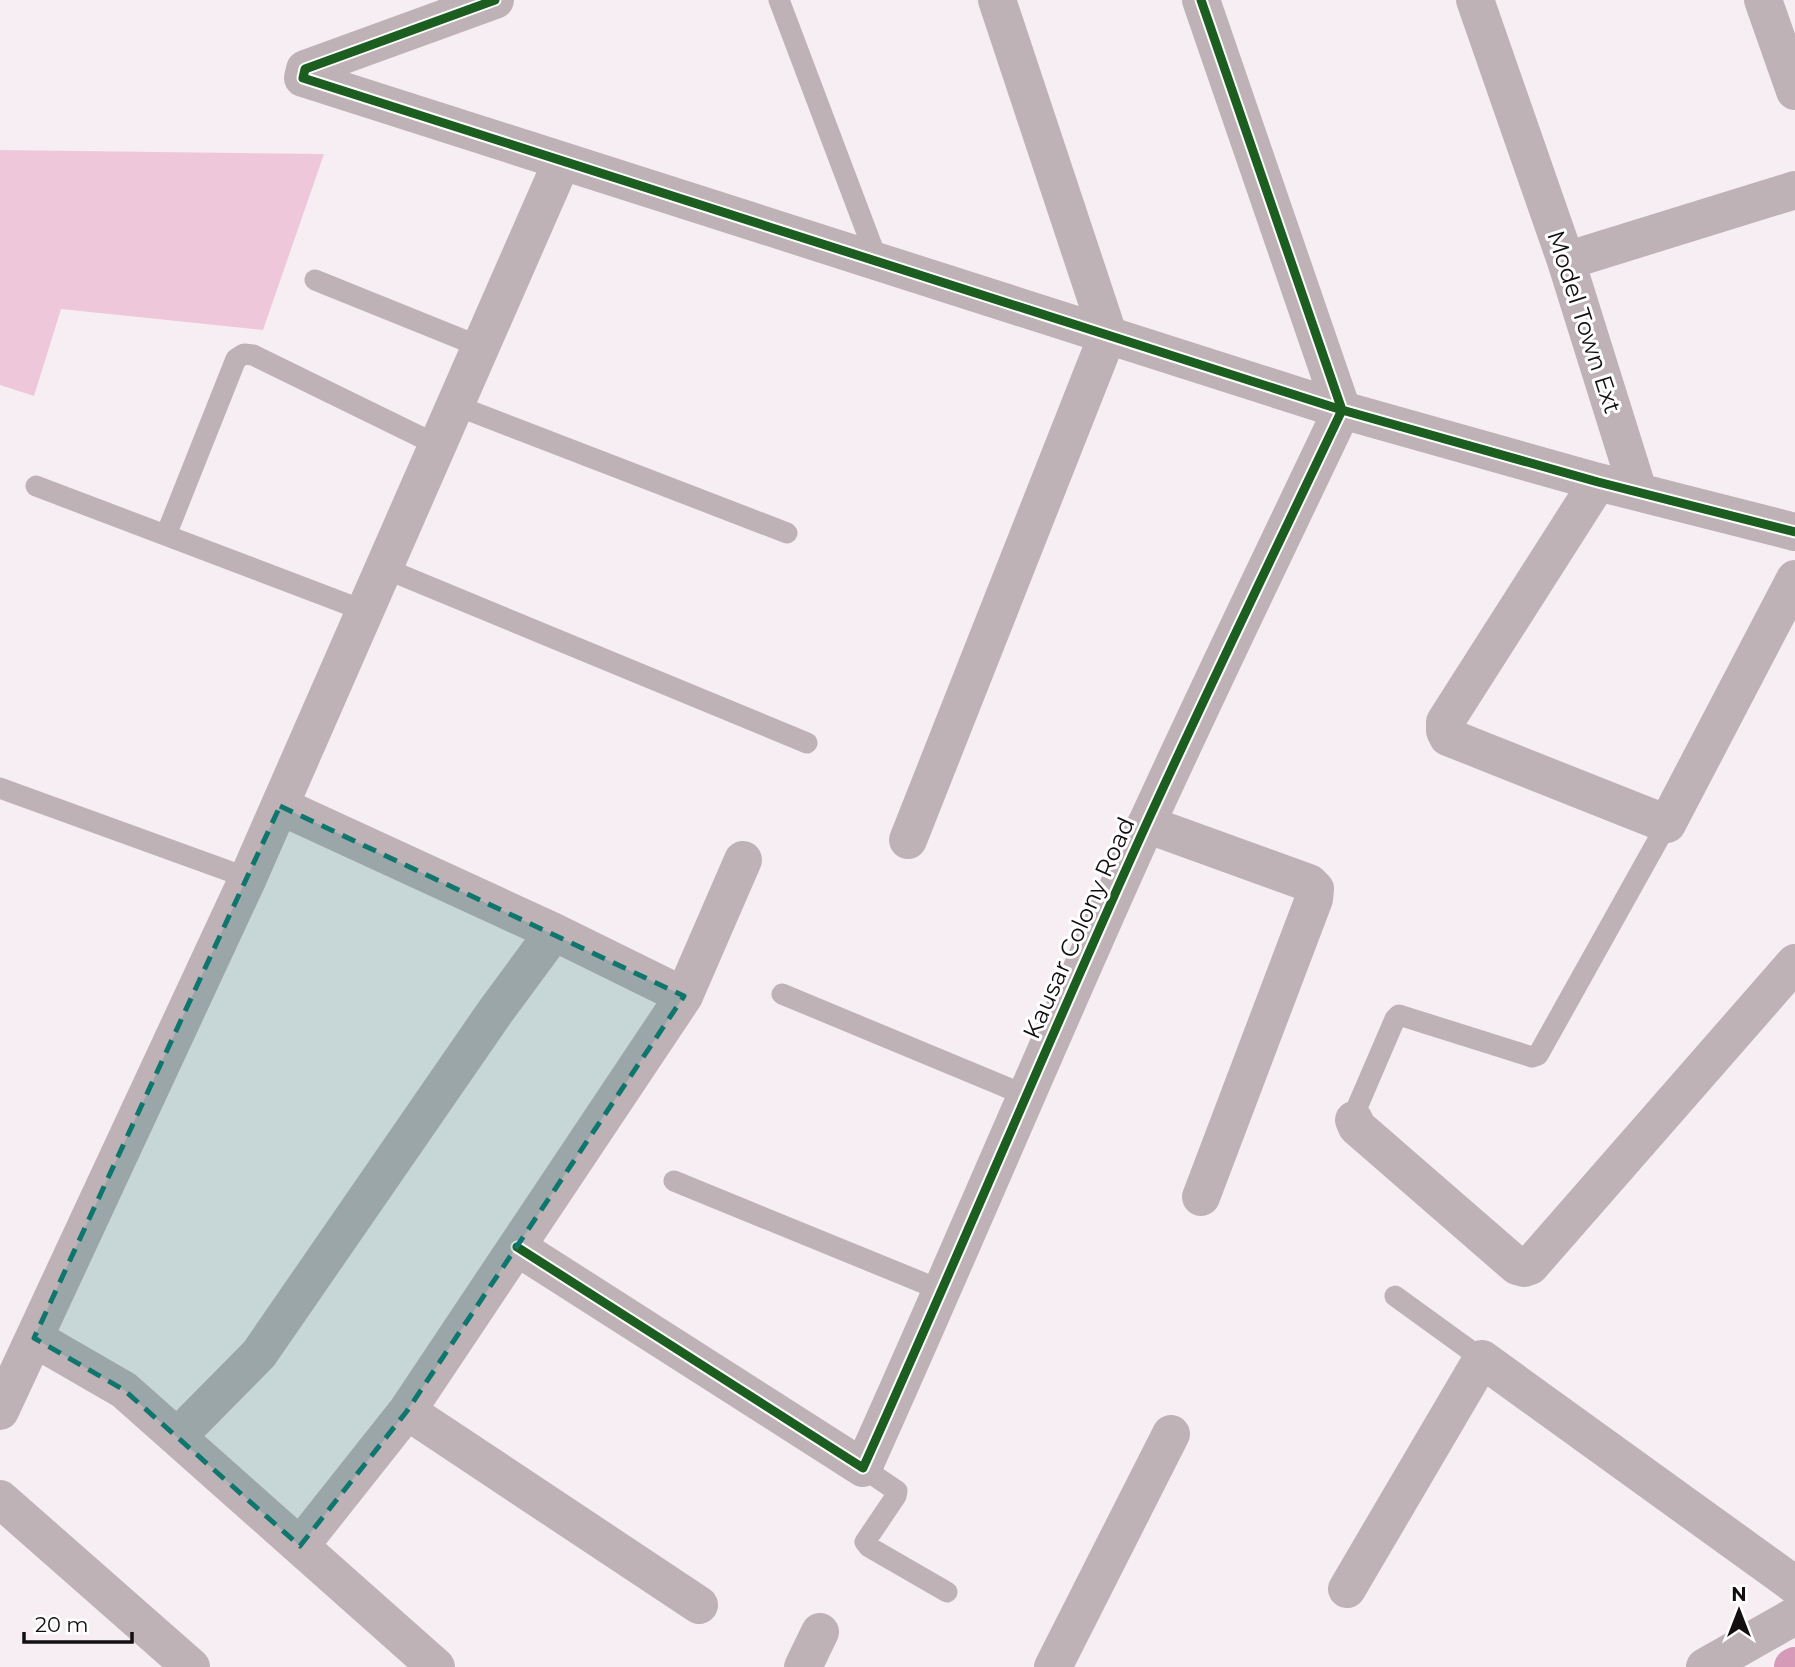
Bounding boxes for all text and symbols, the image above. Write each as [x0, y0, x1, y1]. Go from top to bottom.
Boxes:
street label: Model Town Ext [1541, 227, 1628, 417]
street label: Kausar Colony Road [1017, 812, 1141, 1043]
north arrow [1704, 1576, 1774, 1646]
text: N [1731, 1583, 1747, 1606]
scale bar [24, 1600, 133, 1644]
text: 20 m [35, 1612, 89, 1637]

